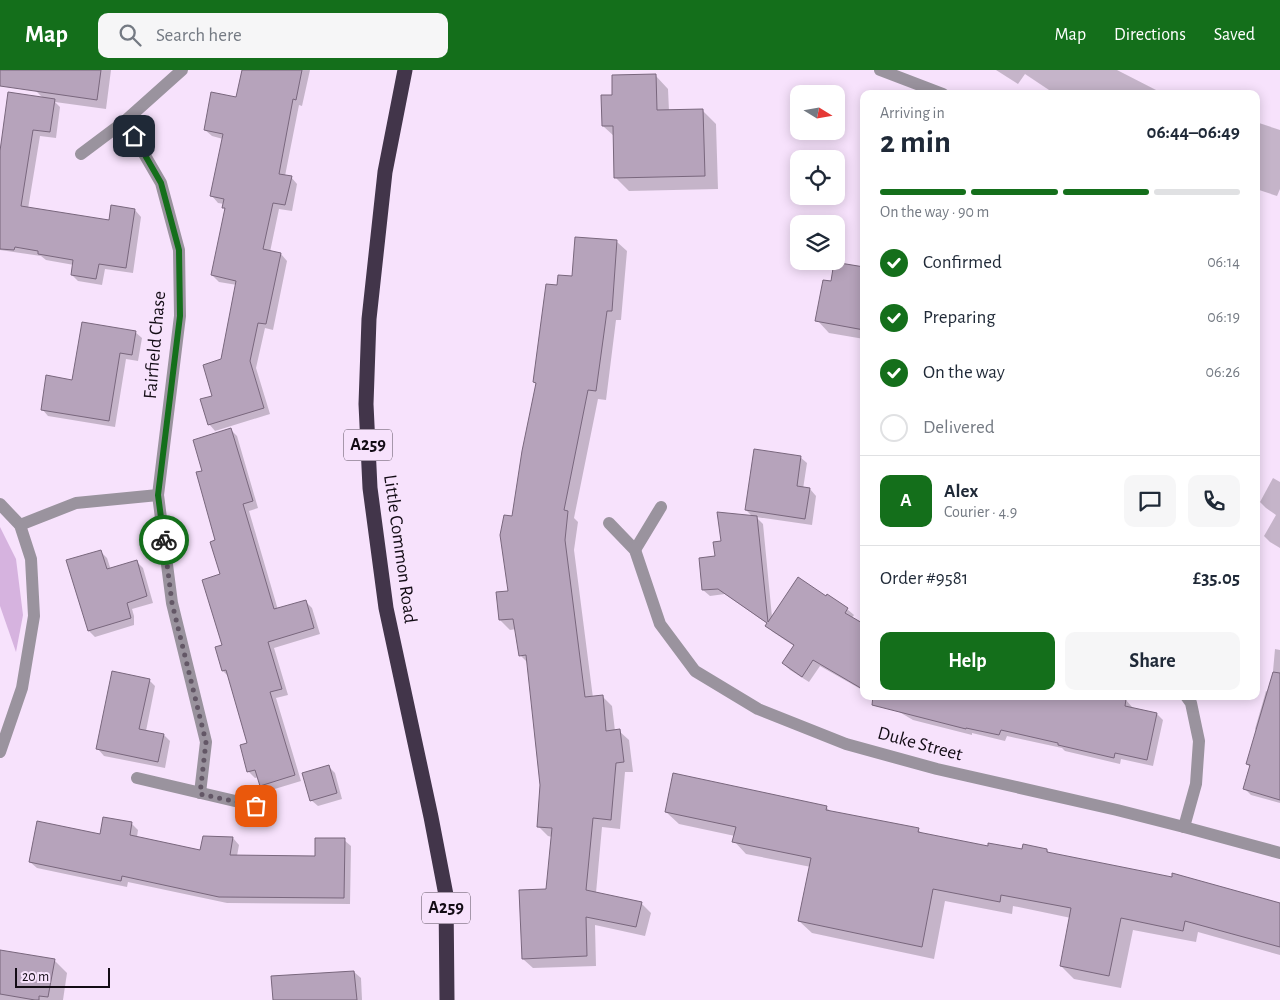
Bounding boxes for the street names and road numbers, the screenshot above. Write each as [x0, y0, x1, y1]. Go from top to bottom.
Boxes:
street label: Fairfield Chase [141, 290, 169, 400]
road number: A259 [344, 430, 392, 460]
street label: Little Common Road [380, 473, 420, 625]
street label: Duke Street [876, 724, 964, 764]
road number: A259 [422, 892, 470, 924]

